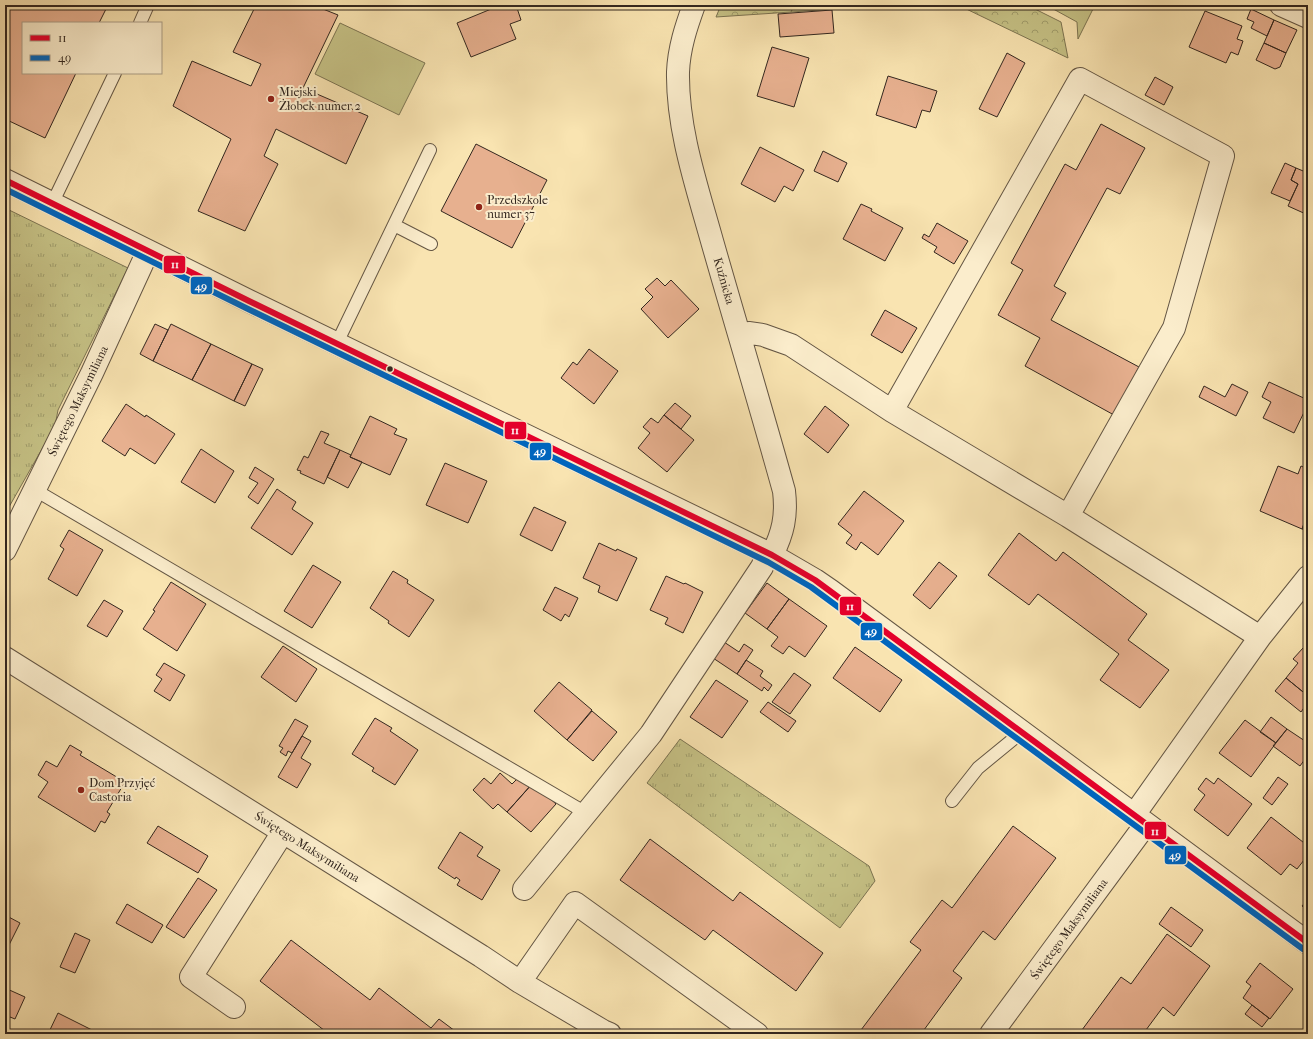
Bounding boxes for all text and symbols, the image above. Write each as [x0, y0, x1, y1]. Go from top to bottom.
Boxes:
legend [22, 22, 162, 74]
text: 11 [58, 31, 67, 45]
text: 49 [58, 51, 71, 65]
place label: Miejski Żłobek numer 2 [279, 85, 361, 113]
marker: Miejski Żłobek numer 2 [266, 94, 276, 104]
place label: Przedszkole numer 37 [487, 193, 548, 221]
marker: Przedszkole numer 37 [474, 202, 484, 212]
line badge: 11 [163, 255, 186, 274]
street label: Kuźnicka [711, 256, 737, 306]
text: 11 [171, 258, 179, 271]
line badge: 49 [190, 276, 213, 295]
text: 49 [194, 280, 207, 293]
street label: Świętego Maksymiliana [44, 343, 111, 459]
unlabelled marker [385, 364, 395, 374]
line badge: 11 [504, 421, 527, 440]
text: 11 [511, 424, 519, 437]
line badge: 49 [529, 442, 552, 461]
text: 49 [533, 445, 546, 458]
line badge: 11 [839, 596, 862, 616]
text: 11 [846, 600, 854, 613]
line badge: 49 [860, 622, 883, 641]
text: 49 [864, 625, 877, 638]
place label: Dom Przyjęć Castoria [89, 776, 155, 804]
marker: Dom Przyjęć Castoria [76, 785, 86, 795]
street label: Świętego Maksymiliana [252, 808, 363, 885]
line badge: 11 [1144, 821, 1167, 840]
text: 11 [1151, 825, 1159, 838]
line badge: 49 [1164, 845, 1187, 865]
text: 49 [1168, 849, 1181, 862]
street label: Świętego Maksymiliana [1027, 875, 1111, 982]

